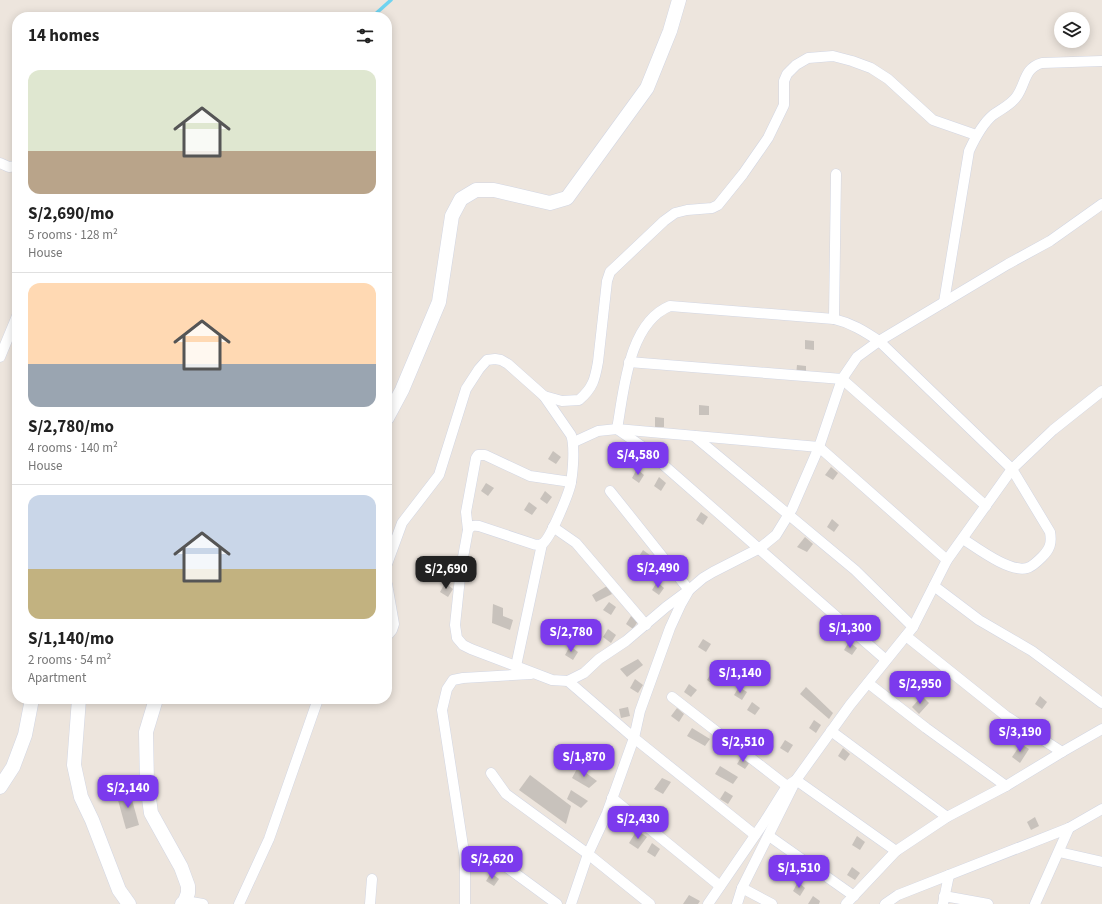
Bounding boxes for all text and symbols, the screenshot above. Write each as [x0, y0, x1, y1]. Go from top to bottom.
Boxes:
map controls [1054, 12, 1090, 48]
button: layers [1054, 12, 1090, 48]
text: 14 homes [28, 24, 99, 48]
icon: filters [354, 25, 376, 47]
icon: home [166, 96, 238, 168]
text: S/2,690/mo [28, 202, 114, 226]
text: 5 rooms · 128 m² [28, 226, 118, 244]
text: House [28, 244, 63, 262]
icon: home [166, 309, 238, 381]
text: S/2,780/mo [28, 415, 114, 439]
text: 4 rooms · 140 m² [28, 439, 118, 457]
pin: S/4,580 [601, 442, 675, 476]
text: S/4,580 [617, 446, 660, 464]
text: House [28, 457, 63, 475]
icon: home [166, 521, 238, 593]
pin: S/2,490 [621, 555, 695, 589]
pin: S/2,690 [409, 556, 483, 590]
text: S/2,490 [637, 559, 680, 577]
text: S/2,690 [425, 560, 468, 578]
pin: S/1,300 [813, 615, 887, 649]
pin: S/2,780 [534, 619, 608, 653]
text: S/1,300 [829, 619, 872, 637]
text: S/2,780 [550, 623, 593, 641]
text: S/1,140/mo [28, 627, 114, 651]
text: 2 rooms · 54 m² [28, 651, 111, 669]
pin: S/1,140 [703, 660, 777, 694]
text: S/1,140 [719, 664, 762, 682]
text: Apartment [28, 669, 86, 687]
pin: S/2,950 [883, 671, 957, 705]
text: S/2,950 [899, 675, 942, 693]
pin: S/3,190 [983, 719, 1057, 753]
text: S/3,190 [999, 723, 1042, 741]
pin: S/2,510 [706, 729, 780, 763]
text: S/2,510 [722, 733, 765, 751]
pin: S/1,870 [547, 744, 621, 778]
text: S/1,870 [563, 748, 606, 766]
pin: S/2,140 [91, 775, 165, 809]
text: S/2,140 [107, 779, 150, 797]
pin: S/2,430 [601, 806, 675, 840]
text: S/2,430 [617, 810, 660, 828]
pin: S/2,620 [455, 846, 529, 880]
text: S/2,620 [471, 850, 514, 868]
pin: S/1,510 [762, 855, 836, 889]
text: S/1,510 [778, 859, 821, 877]

